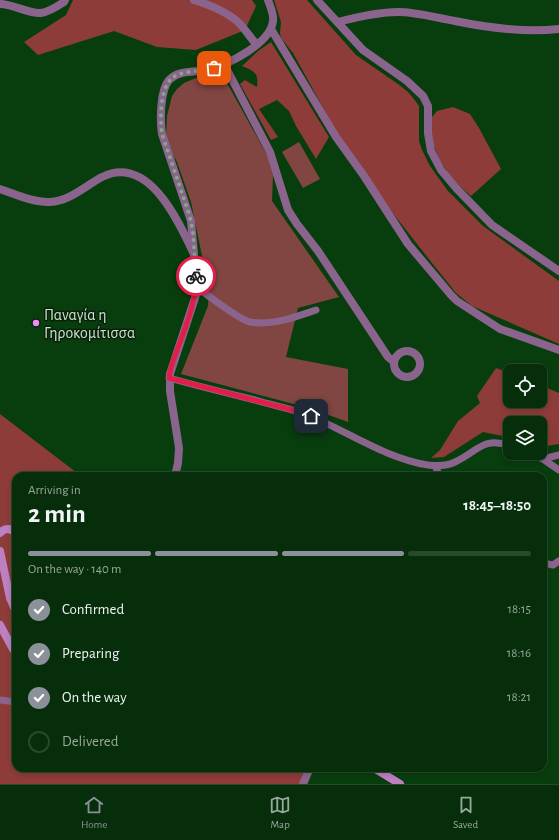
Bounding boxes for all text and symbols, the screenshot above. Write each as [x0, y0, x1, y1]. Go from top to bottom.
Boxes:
pin [197, 51, 231, 85]
icon: bag [203, 57, 225, 79]
courier [176, 256, 216, 296]
icon: bike [185, 265, 207, 287]
place label: Παναγία η Γηροκομίτισσα [44, 307, 135, 341]
marker: Παναγία η Γηροκομίτισσα [31, 318, 41, 328]
map controls [503, 364, 547, 460]
button: locate [503, 364, 547, 408]
pin [294, 399, 328, 433]
icon: home [300, 405, 322, 427]
button: layers [503, 416, 547, 460]
text: Arriving in [28, 484, 81, 497]
text: 18:45–18:50 [463, 498, 531, 513]
text: 2 min [28, 501, 86, 527]
text: On the way · 140 m [28, 563, 122, 576]
icon: check [28, 599, 50, 621]
text: Confirmed [62, 602, 124, 617]
text: 18:15 [507, 603, 531, 616]
icon: check [28, 643, 50, 665]
text: Preparing [62, 646, 119, 661]
text: 18:16 [507, 647, 531, 660]
icon: check [28, 687, 50, 709]
text: On the way [62, 690, 127, 705]
text: 18:21 [507, 691, 531, 704]
text: Delivered [62, 734, 119, 749]
tab: Home [81, 794, 107, 831]
tab: Map [269, 794, 291, 831]
tab: Saved [453, 794, 478, 831]

